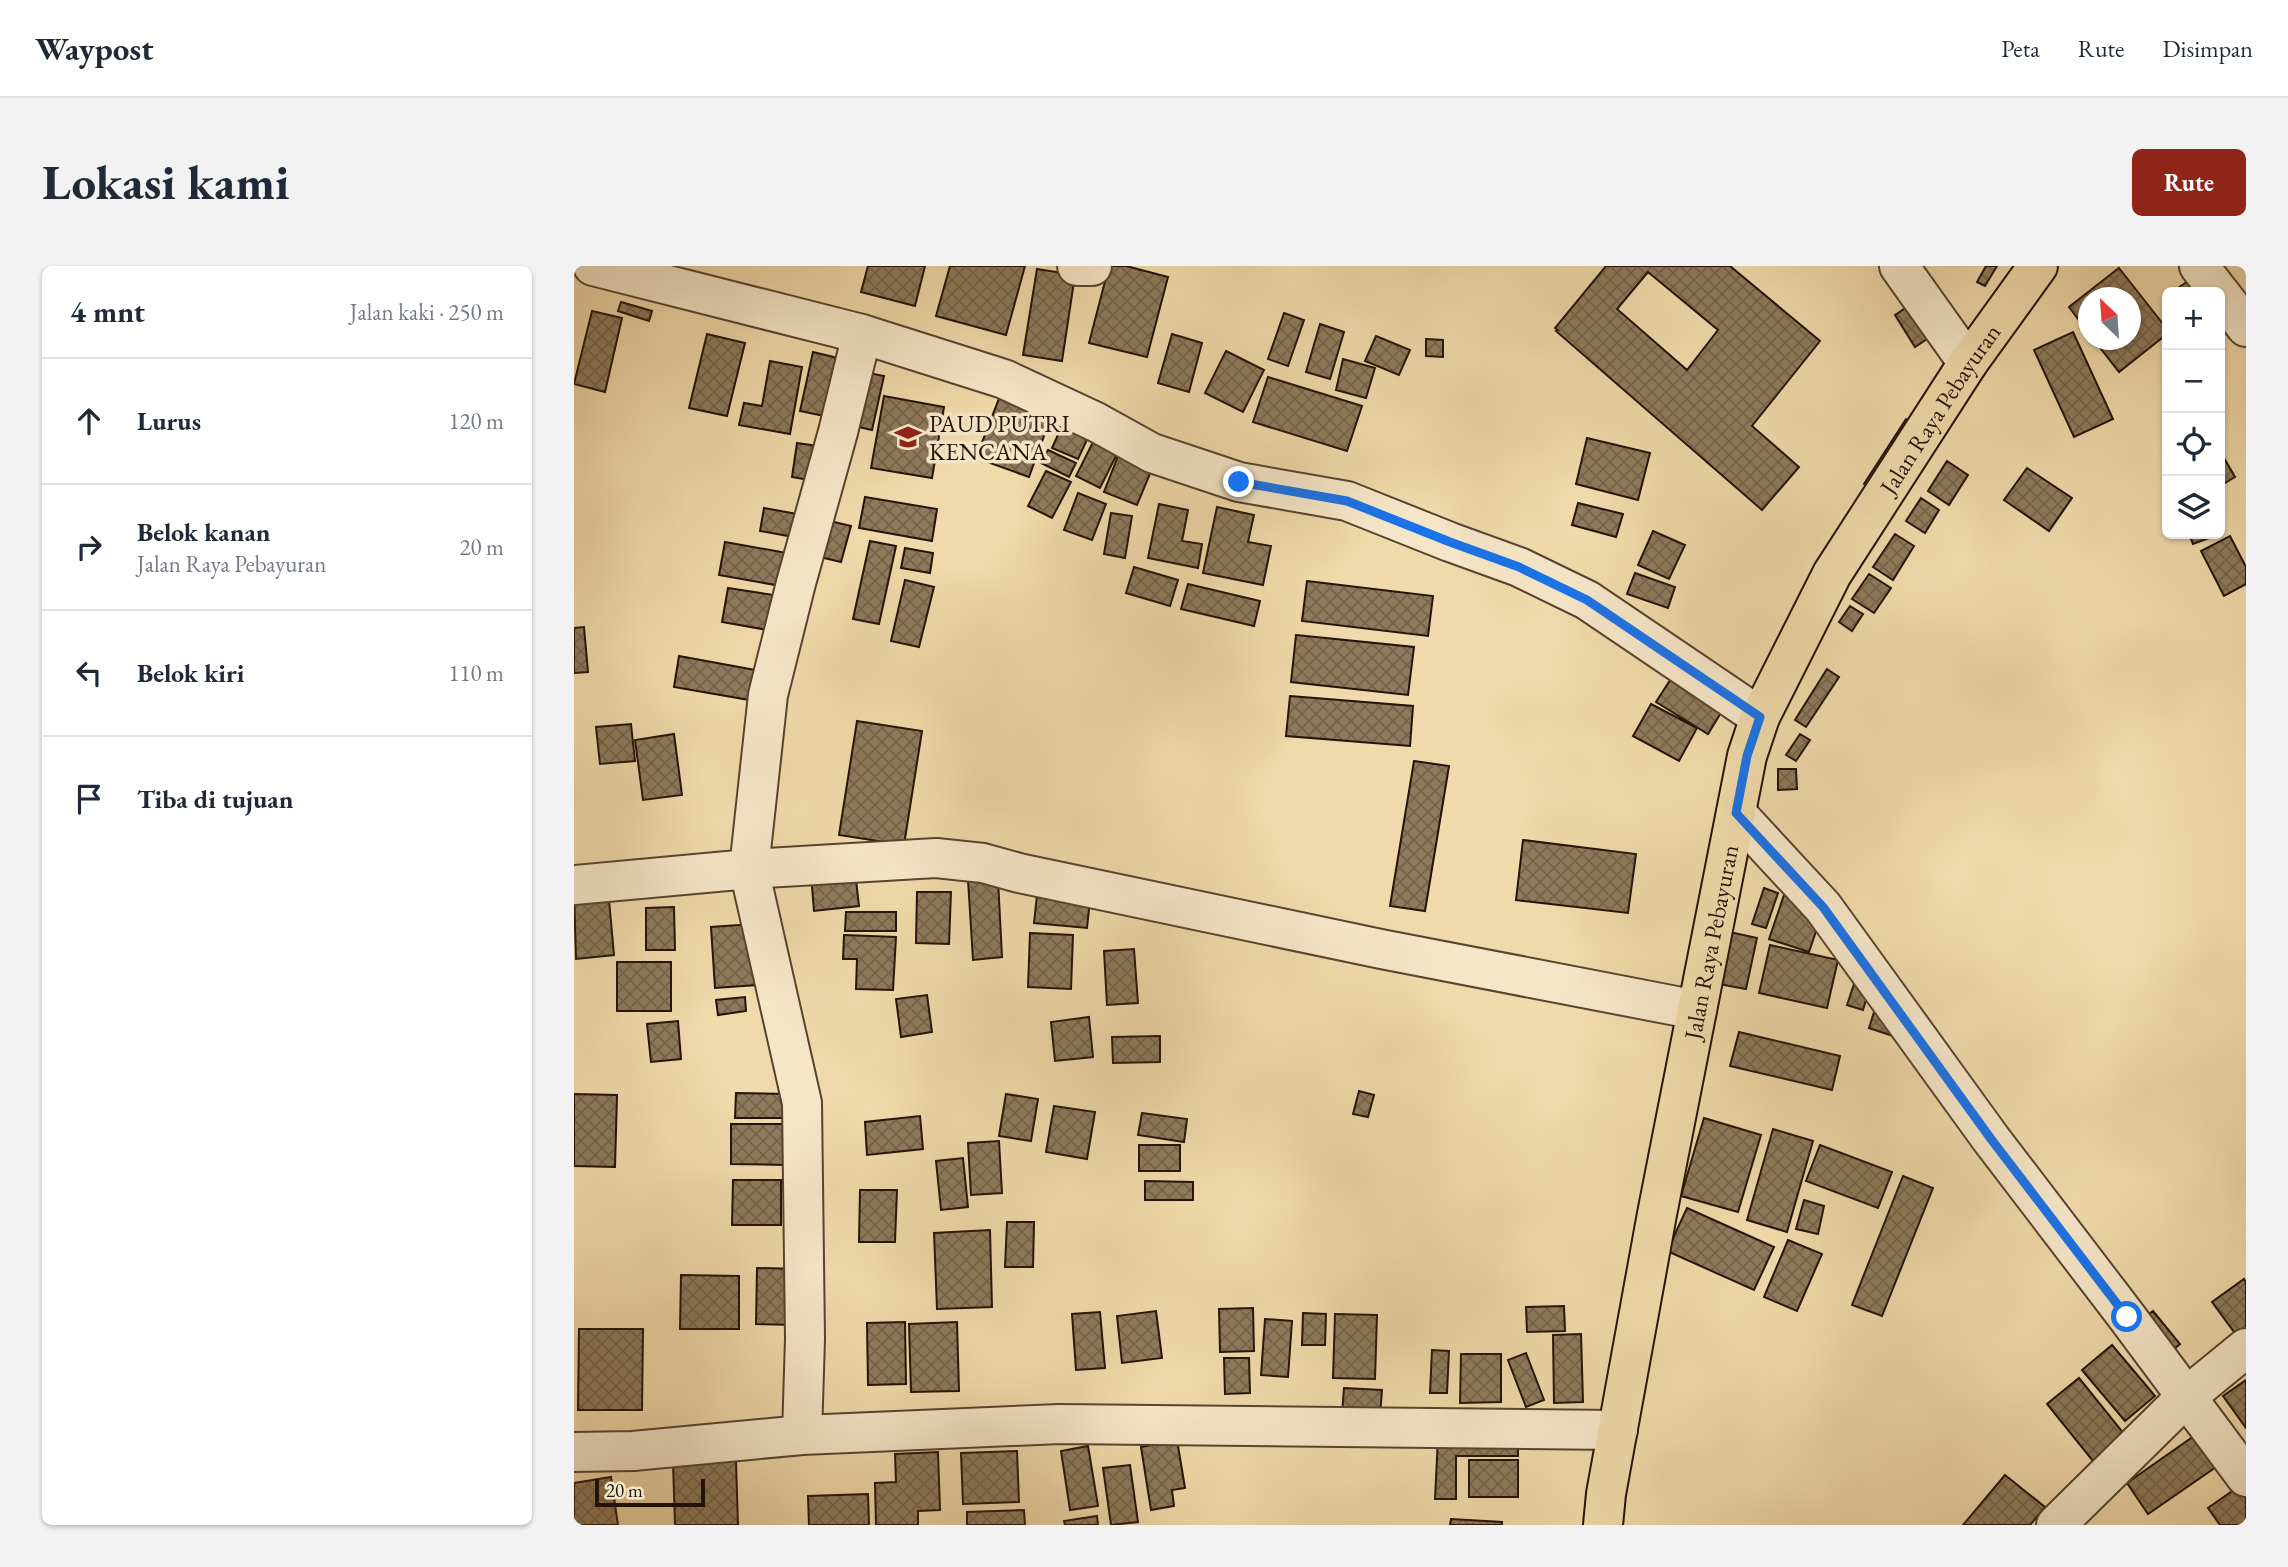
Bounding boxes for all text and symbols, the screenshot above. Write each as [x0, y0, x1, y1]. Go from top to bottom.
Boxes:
text: Waypost [35, 27, 154, 70]
text: Peta [2001, 33, 2040, 64]
text: Rute [2078, 33, 2124, 64]
text: Disimpan [2162, 33, 2253, 64]
button: Rute [2132, 149, 2246, 216]
text: Lokasi kami [42, 150, 290, 214]
north arrow [2078, 287, 2141, 350]
map controls [2162, 287, 2225, 539]
button: + [2162, 287, 2225, 350]
text: 4 mnt [70, 292, 145, 331]
text: Jalan kaki · 250 m [350, 297, 504, 327]
street label: Jalan Raya Pebayuran [1871, 317, 2007, 501]
button: − [2162, 350, 2225, 413]
icon: ahead [70, 402, 108, 440]
text: Lurus [137, 404, 201, 438]
text: 120 m [448, 406, 504, 436]
place label: PAUD PUTRI KENCANA [929, 408, 1070, 467]
button: locate [2162, 413, 2225, 476]
school or university icon: PAUD PUTRI KENCANA [893, 422, 923, 452]
route end [1223, 466, 1254, 497]
button: layers [2162, 476, 2225, 539]
text: Belok kanan [137, 515, 271, 549]
icon: right [70, 528, 108, 566]
text: 20 m [459, 532, 504, 562]
text: Jalan Raya Pebayuran [137, 549, 326, 579]
icon: left [70, 654, 108, 692]
text: Belok kiri [137, 656, 244, 690]
text: 110 m [448, 658, 504, 688]
icon: arrive [70, 780, 108, 818]
text: Tiba di tujuan [137, 782, 293, 816]
street label: Jalan Raya Pebayuran [1676, 842, 1745, 1044]
route start [2111, 1301, 2142, 1332]
scale bar [595, 1476, 705, 1508]
text: 20 m [606, 1478, 643, 1503]

